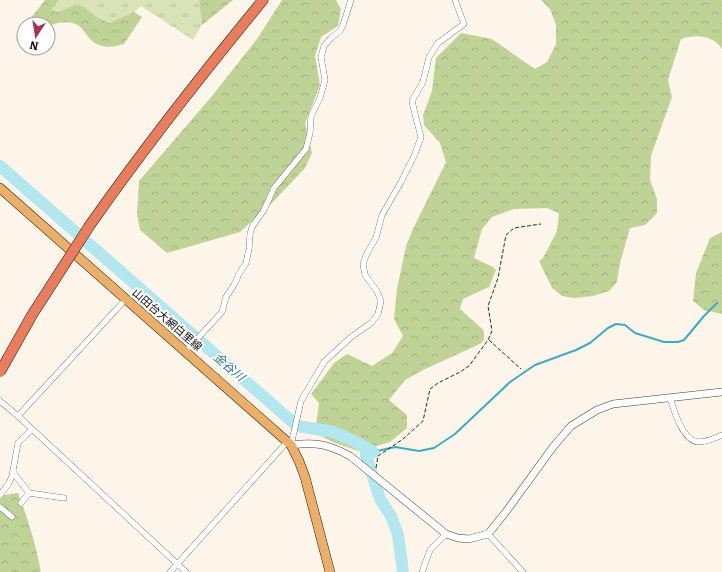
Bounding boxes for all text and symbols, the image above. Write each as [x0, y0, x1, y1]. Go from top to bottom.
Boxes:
north arrow [16, 16, 56, 56]
text: N [28, 38, 40, 53]
street label: 山田台大網白里線 [130, 286, 204, 354]
water label: 金谷川 [211, 350, 249, 385]

